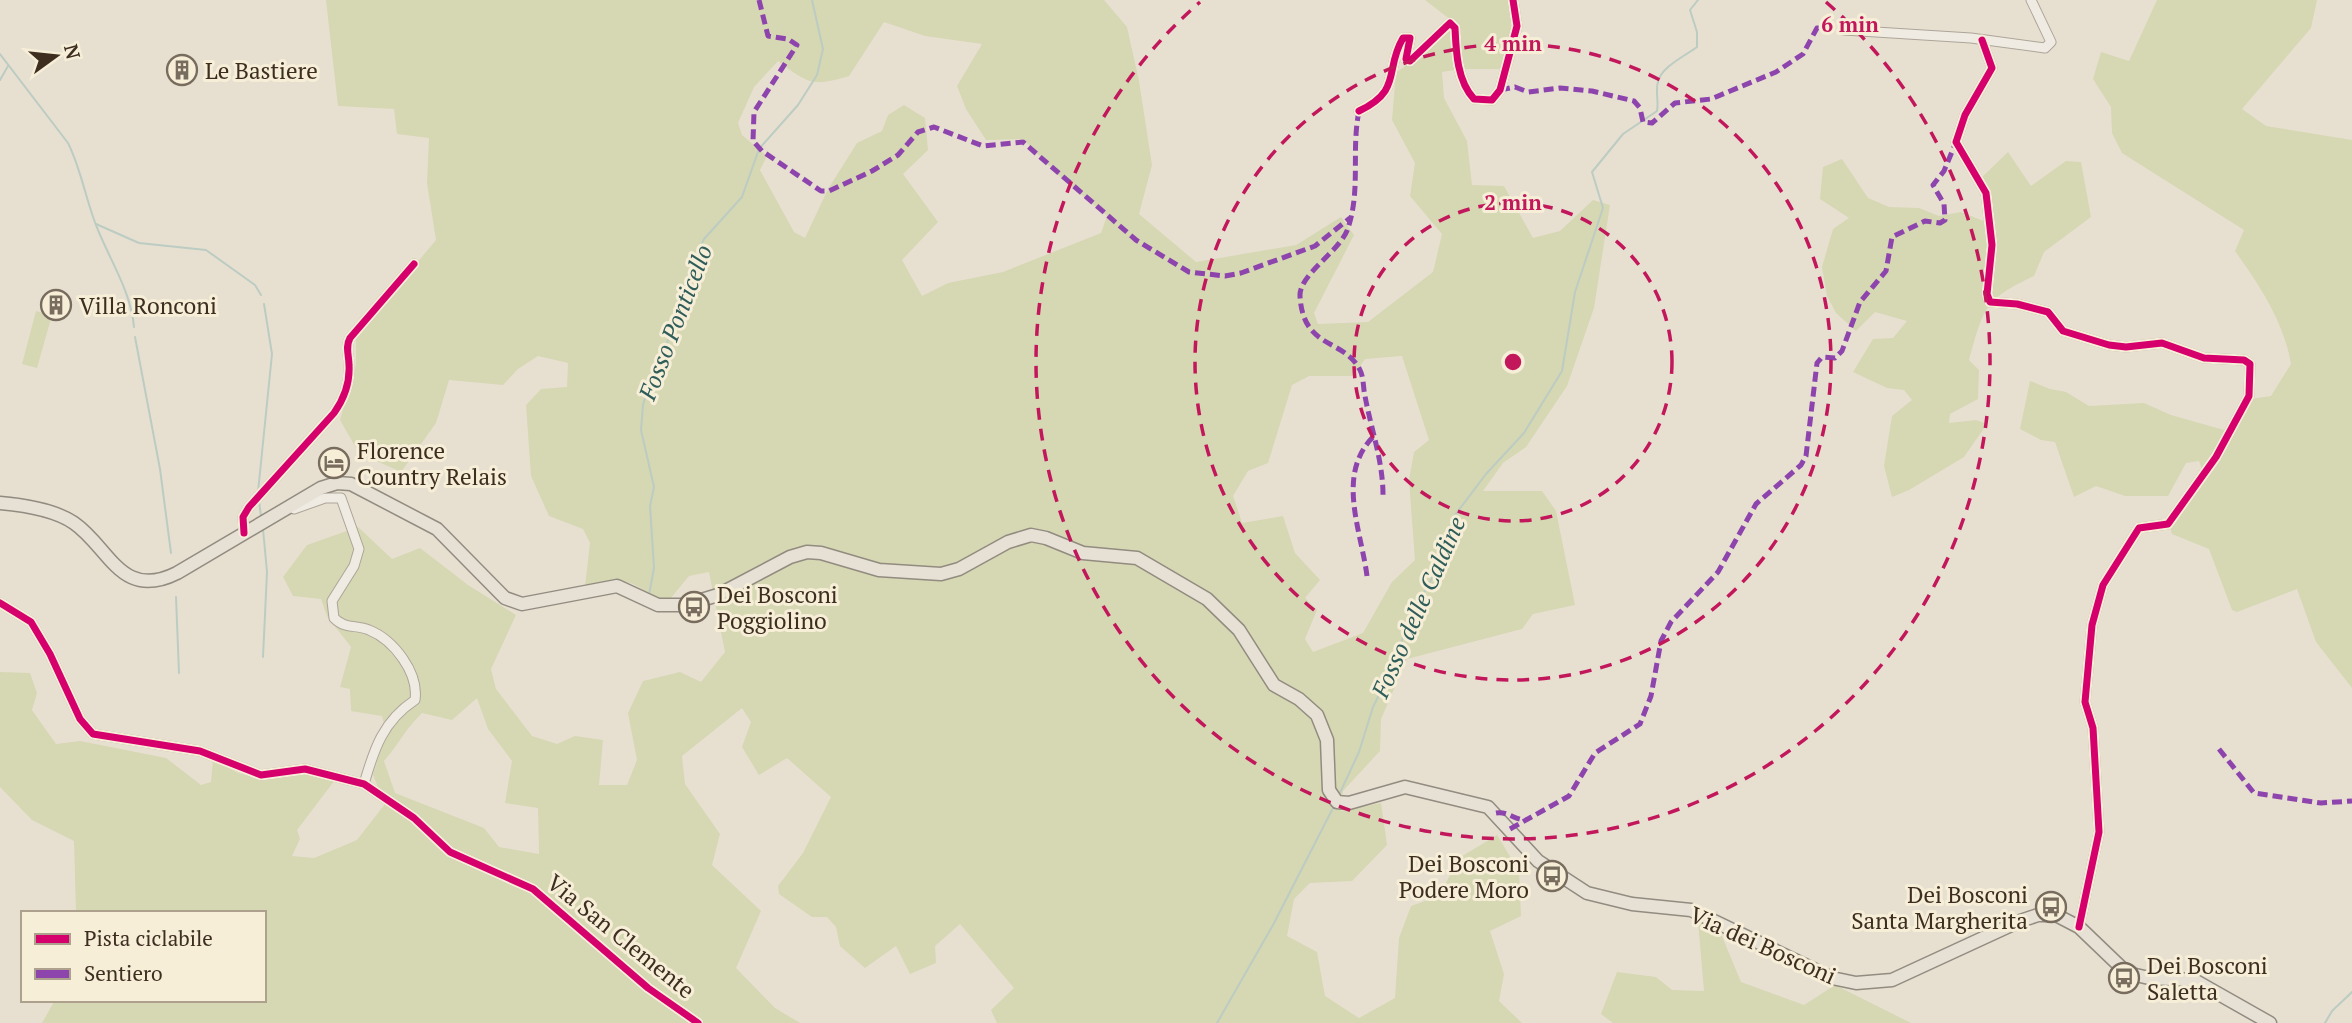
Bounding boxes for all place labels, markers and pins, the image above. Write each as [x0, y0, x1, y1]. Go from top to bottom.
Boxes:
building icon: Le Bastiere [165, 53, 199, 87]
place label: Le Bastiere [205, 55, 318, 86]
building icon: Villa Ronconi [39, 288, 73, 322]
place label: Villa Ronconi [79, 290, 217, 321]
centre of rings [1501, 350, 1525, 374]
place label: Florence Country Relais [357, 435, 507, 492]
hotel icon: Florence Country Relais [317, 446, 351, 480]
place label: Dei Bosconi Poggiolino [717, 579, 838, 636]
bus stop icon: Dei Bosconi Poggiolino [677, 590, 711, 624]
place label: Dei Bosconi Podere Moro [1399, 848, 1529, 905]
bus stop icon: Dei Bosconi Podere Moro [1535, 859, 1569, 893]
place label: Dei Bosconi Santa Margherita [1851, 879, 2028, 936]
bus stop icon: Dei Bosconi Santa Margherita [2034, 890, 2068, 924]
place label: Dei Bosconi Saletta [2147, 950, 2268, 1007]
bus stop icon: Dei Bosconi Saletta [2107, 961, 2141, 995]

